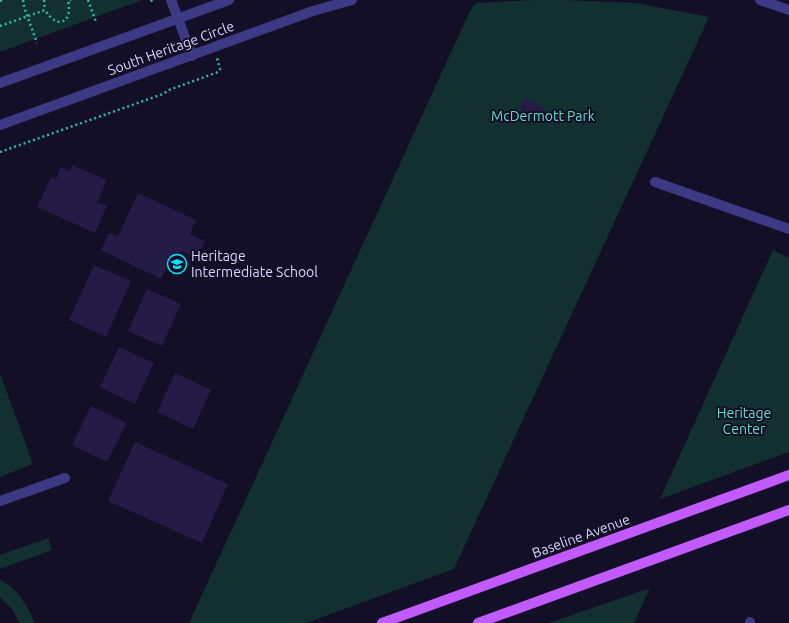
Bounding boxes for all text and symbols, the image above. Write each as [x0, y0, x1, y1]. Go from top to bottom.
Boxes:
street label: South Heritage Circle [106, 18, 236, 78]
park label: McDermott Park [491, 108, 595, 124]
place label: Heritage Intermediate School [191, 248, 318, 280]
school or university icon: Heritage Intermediate School [166, 253, 188, 275]
park label: Heritage Center [717, 405, 771, 437]
street label: Baseline Avenue [530, 511, 632, 561]

